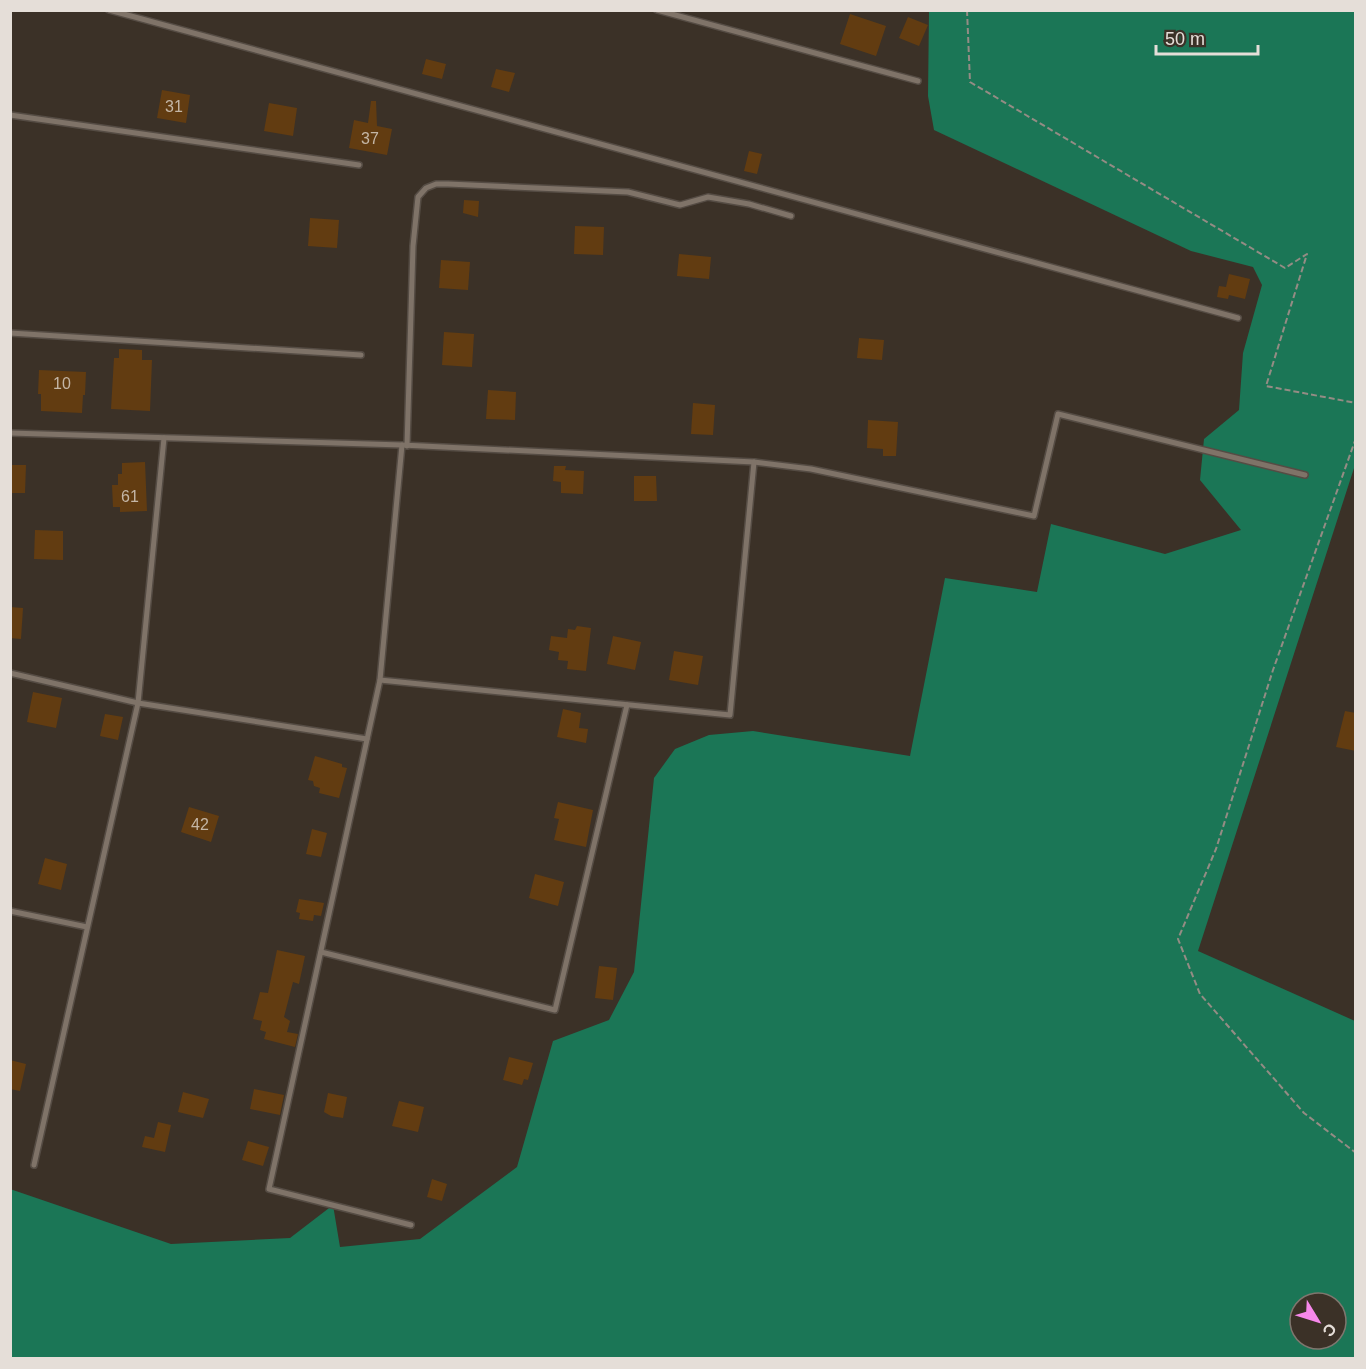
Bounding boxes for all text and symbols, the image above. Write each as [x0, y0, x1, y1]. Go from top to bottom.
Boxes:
scale bar [1156, 18, 1258, 56]
text: 50 m [1165, 29, 1205, 49]
house number: 31 [165, 98, 183, 115]
house number: 37 [361, 130, 379, 147]
house number: 10 [53, 375, 71, 392]
house number: 61 [121, 488, 139, 505]
house number: 42 [191, 816, 209, 833]
north arrow [1288, 1291, 1348, 1351]
text: С [1319, 1320, 1340, 1340]

